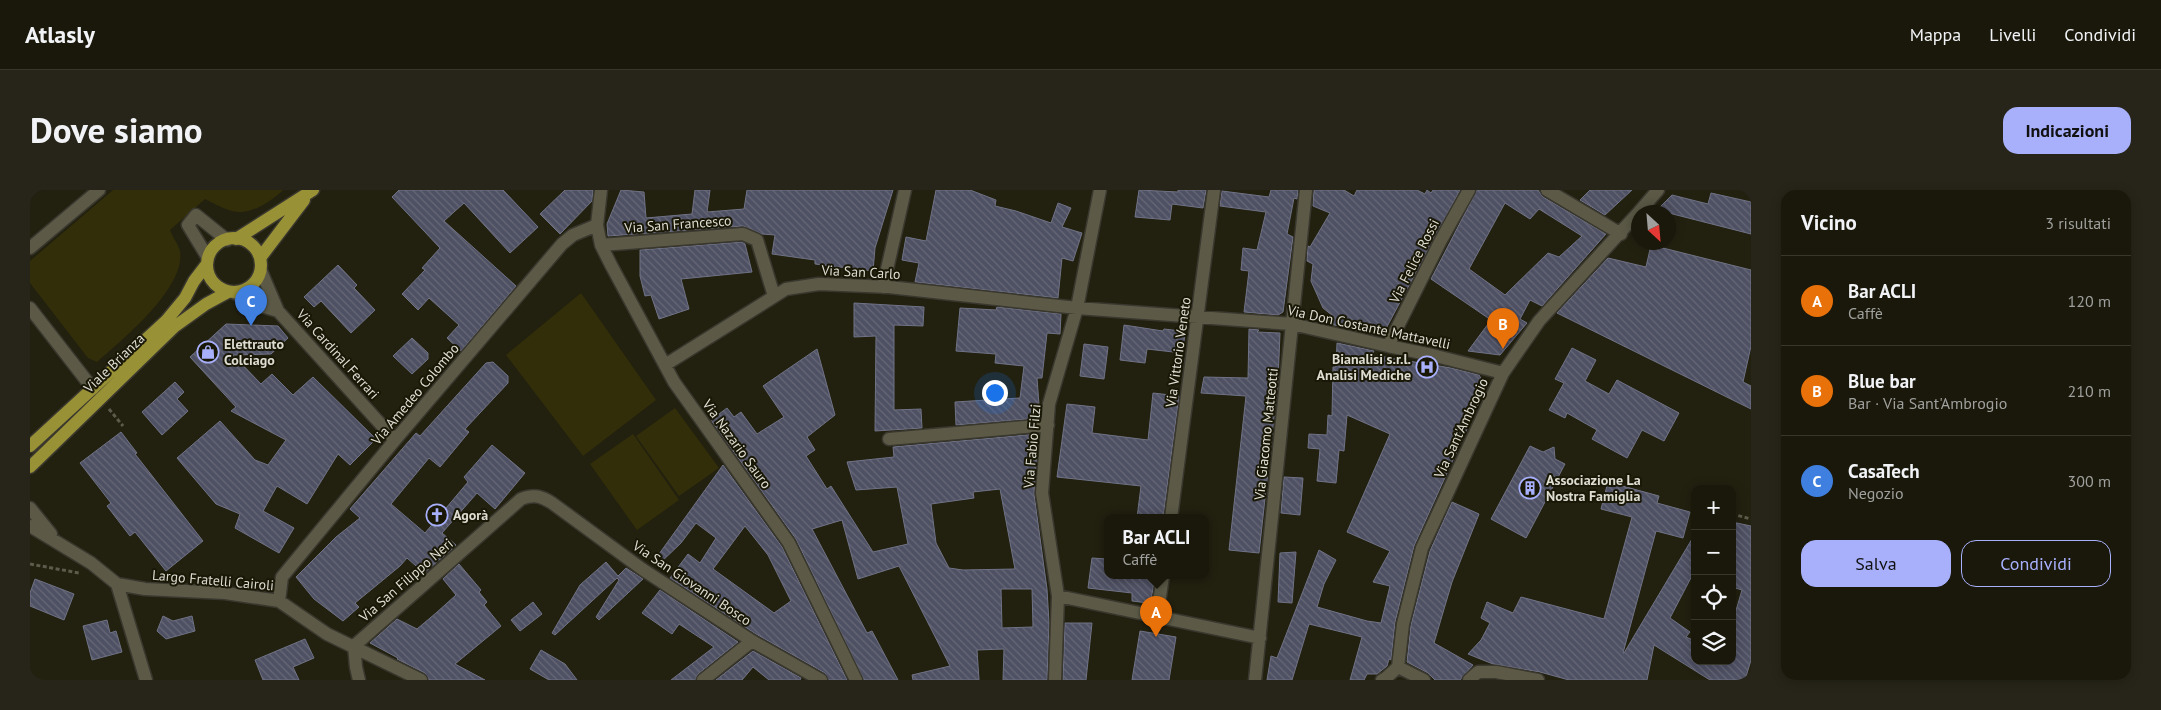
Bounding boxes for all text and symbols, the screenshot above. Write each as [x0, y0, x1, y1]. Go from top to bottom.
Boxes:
text: Atlasly [25, 19, 95, 50]
text: Mappa [1910, 23, 1961, 46]
text: Livelli [1989, 23, 2036, 46]
text: Condividi [2064, 23, 2136, 46]
text: Dove siamo [30, 107, 203, 153]
button: Indicazioni [2003, 107, 2131, 154]
north arrow [1631, 205, 1676, 250]
text: Vicino [1801, 209, 1857, 236]
street label: Via San Francesco [623, 211, 732, 237]
text: 3 risultati [2045, 213, 2111, 233]
street label: Via Felice Rossi [1385, 216, 1443, 307]
street label: Via San Carlo [820, 261, 901, 283]
text: Bar ACLI [1848, 279, 1916, 303]
pin: C [235, 285, 267, 326]
text: A [1812, 291, 1822, 311]
text: 120 m [2068, 291, 2111, 311]
street label: Via Vittorio Veneto [1161, 296, 1195, 409]
street label: Via Don Costante Mattavelli [1285, 301, 1452, 353]
text: Caffè [1848, 303, 1883, 323]
street label: Via Cardinal Ferrari [292, 305, 383, 403]
pin: B [1487, 308, 1519, 349]
street label: Viale Brianza [79, 329, 148, 397]
place label: Elettrauto Colciago [224, 335, 284, 369]
street label: Via Amedeo Colombo [367, 339, 463, 449]
shop icon: Elettrauto Colciago [196, 340, 220, 364]
place label: Bianalisi s.r.l. Analisi Mediche [1316, 350, 1411, 384]
hospital icon: Bianalisi s.r.l. Analisi Mediche [1415, 355, 1439, 379]
street label: Via Giacomo Matteotti [1250, 367, 1282, 502]
text: Blue bar [1848, 369, 1916, 393]
street label: Via Sant'Ambrogio [1429, 375, 1492, 482]
your location [982, 380, 1008, 406]
text: B [1812, 381, 1822, 401]
text: 210 m [2068, 381, 2111, 401]
text: Bar · Via Sant'Ambrogio [1848, 393, 2007, 413]
street label: Via Nazario Sauro [698, 395, 775, 492]
street label: Via Fabio Filzi [1019, 403, 1045, 490]
text: CasaTech [1848, 459, 1920, 483]
place label: Associazione La Nostra Famiglia [1546, 471, 1641, 505]
text: C [1813, 471, 1821, 491]
text: 300 m [2068, 471, 2111, 491]
building icon: Associazione La Nostra Famiglia [1518, 476, 1542, 500]
text: Negozio [1848, 483, 1904, 503]
map controls [1691, 485, 1736, 665]
button: + [1691, 485, 1736, 530]
church icon: Agorà [425, 503, 449, 527]
place label: Agorà [453, 506, 488, 524]
popup [1104, 514, 1209, 579]
text: Bar ACLI [1122, 525, 1191, 549]
button: − [1691, 530, 1736, 575]
street label: Via San Filippo Neri [355, 534, 457, 626]
street label: Via San Giovanni Bosco [628, 536, 755, 629]
button: Salva [1801, 540, 1951, 587]
button: Condividi [1961, 540, 2111, 587]
text: Caffè [1122, 549, 1157, 569]
street label: Largo Fratelli Cairoli [151, 566, 275, 594]
button: locate [1691, 575, 1736, 620]
pin: A [1140, 596, 1172, 637]
button: layers [1691, 620, 1736, 665]

